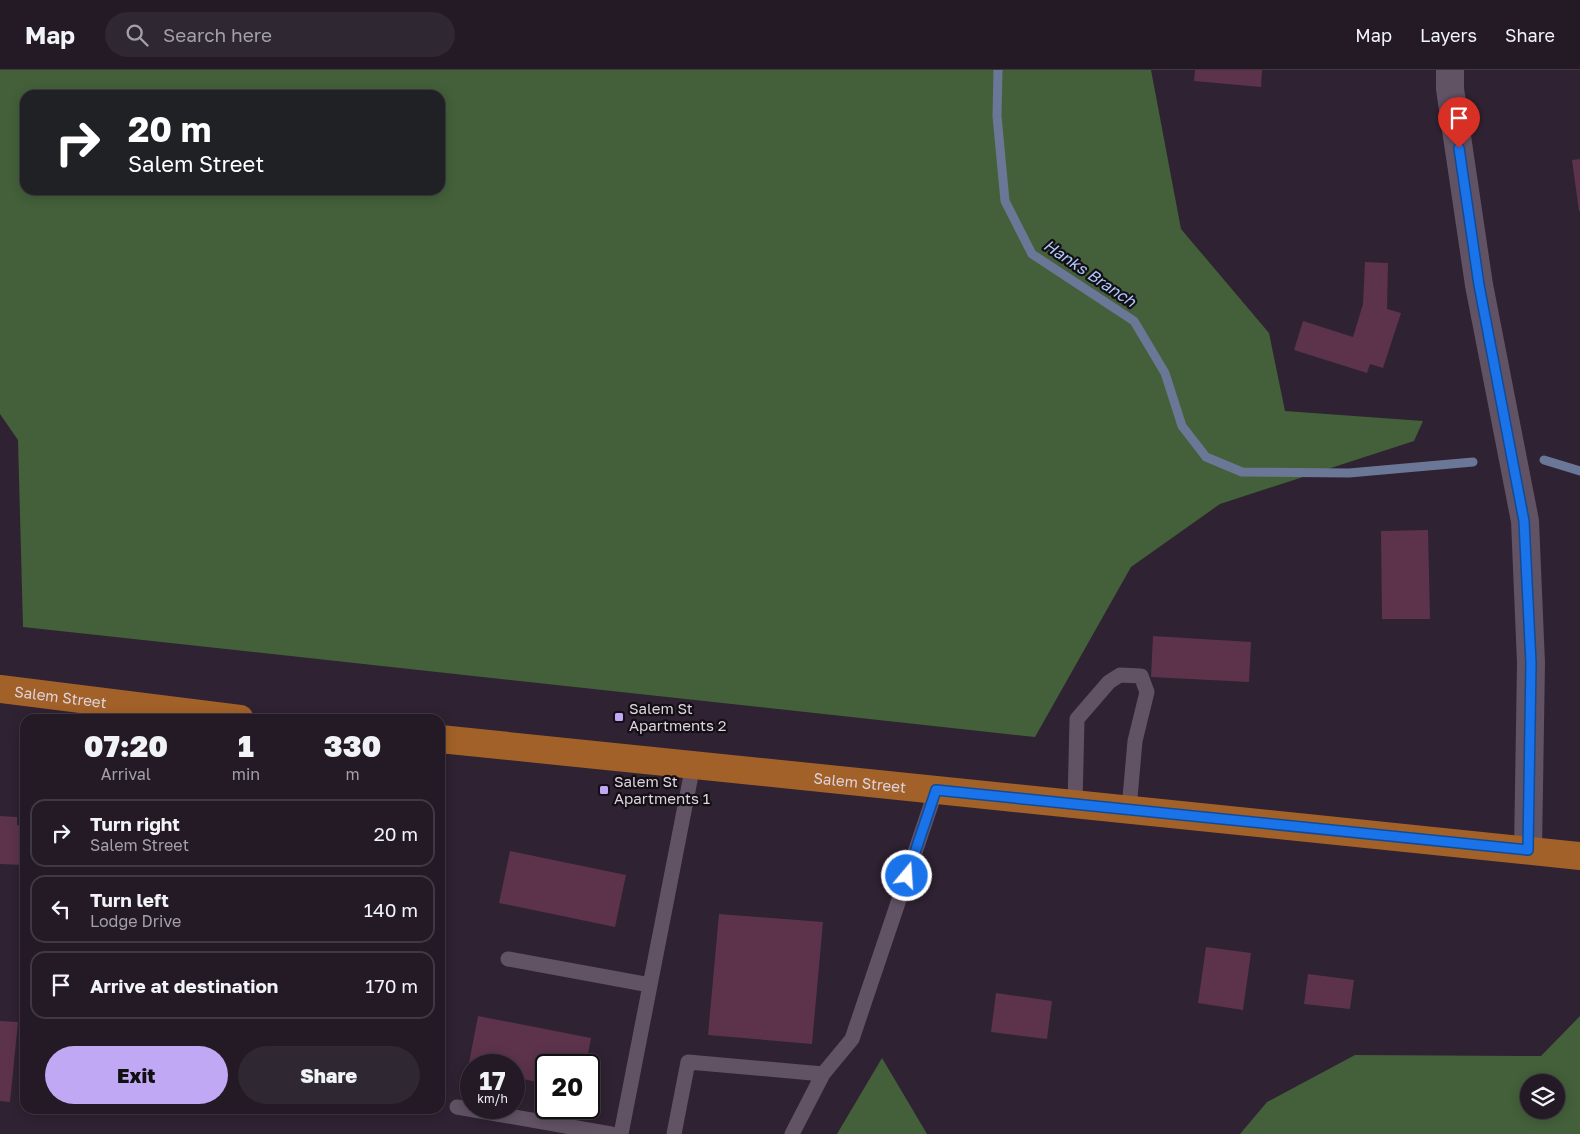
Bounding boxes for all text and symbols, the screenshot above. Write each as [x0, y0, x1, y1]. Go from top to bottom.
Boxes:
search box [105, 12, 455, 57]
text: Map [25, 20, 75, 49]
icon: search [123, 21, 151, 49]
text: Search here [163, 23, 272, 46]
text: Map [1355, 24, 1392, 46]
text: Layers [1420, 24, 1477, 46]
text: Share [1505, 24, 1555, 46]
pin [1438, 97, 1480, 148]
icon: arrive [1445, 104, 1473, 132]
text: 20 m [128, 108, 211, 150]
icon: right [45, 110, 110, 175]
text: Salem Street [128, 150, 264, 177]
water label: Hanks Branch [1040, 235, 1141, 312]
street label: Salem Street [13, 682, 108, 711]
place label: Salem St Apartments 2 [629, 699, 726, 734]
marker: Salem St Apartments 2 [613, 711, 625, 723]
text: 07:20 [84, 728, 168, 764]
text: 1 [238, 728, 254, 764]
text: 330 [324, 728, 381, 764]
text: Arrival [101, 764, 151, 784]
text: min [232, 764, 260, 784]
text: m [345, 764, 360, 784]
street label: Salem Street [813, 768, 907, 796]
place label: Salem St Apartments 1 [614, 772, 710, 807]
marker: Salem St Apartments 1 [598, 784, 610, 796]
text: Turn right [90, 812, 180, 835]
icon: right [47, 819, 75, 847]
text: 20 m [374, 822, 418, 845]
text: Salem Street [90, 835, 189, 855]
position arrow [880, 849, 932, 901]
text: Turn left [90, 888, 169, 911]
icon: left [47, 895, 75, 923]
text: 140 m [364, 898, 418, 921]
text: Lodge Drive [90, 911, 181, 931]
icon: arrive [47, 971, 75, 999]
text: Arrive at destination [90, 974, 278, 997]
text: 170 m [365, 974, 418, 997]
button: Exit [45, 1046, 228, 1104]
button: Share [238, 1046, 420, 1104]
speed limit sign: 20 [535, 1054, 600, 1119]
text: 17 [479, 1065, 506, 1096]
map controls [1520, 1074, 1565, 1119]
button: layers [1520, 1074, 1565, 1119]
text: km/h [477, 1091, 508, 1106]

